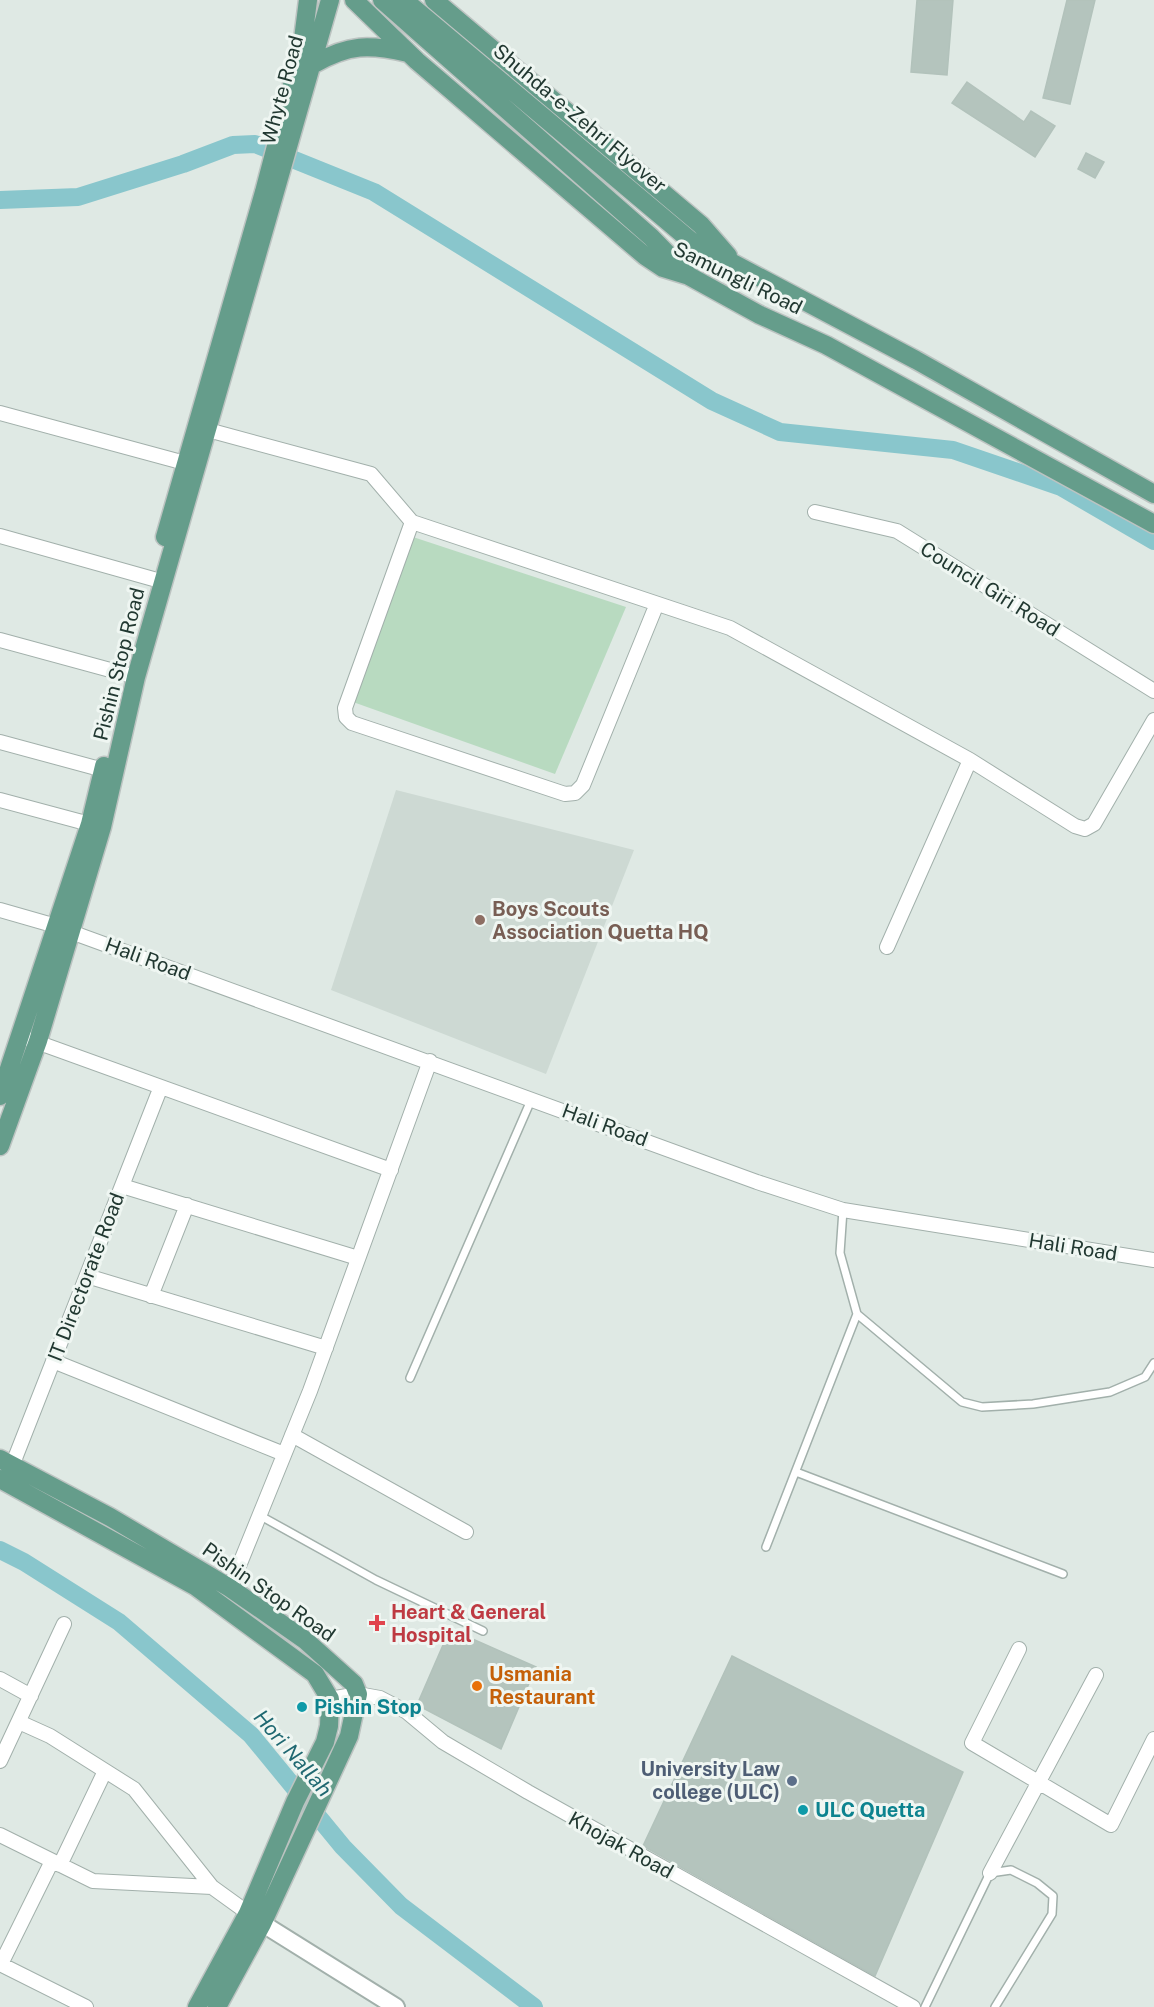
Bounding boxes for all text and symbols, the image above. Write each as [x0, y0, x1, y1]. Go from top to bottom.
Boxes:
street label: Whyte Road [256, 33, 308, 147]
street label: Shuhda-e-Zehri Flyover [489, 39, 672, 198]
street label: Samungli Road [670, 236, 806, 320]
street label: Council Giri Road [916, 536, 1064, 642]
street label: Pishin Stop Road [88, 585, 150, 743]
place label: Boys Scouts Association Quetta HQ [492, 897, 709, 944]
marker: Boys Scouts Association Quetta HQ [473, 913, 487, 927]
street label: Hali Road [102, 932, 194, 986]
street label: Hali Road [559, 1098, 651, 1152]
street label: IT Directorate Road [43, 1189, 129, 1365]
street label: Hali Road [1027, 1228, 1119, 1266]
street label: Pishin Stop Road [198, 1537, 340, 1647]
place label: Heart & General Hospital [391, 1600, 546, 1647]
marker: Heart & General Hospital [368, 1614, 386, 1632]
place label: Usmania Restaurant [489, 1662, 595, 1709]
marker: Usmania Restaurant [470, 1679, 484, 1693]
place label: Pishin Stop [314, 1695, 422, 1719]
marker: Pishin Stop [295, 1700, 309, 1714]
water label: Hori Nallah [249, 1705, 337, 1801]
place label: University Law college (ULC) [641, 1757, 780, 1804]
marker: University Law college (ULC) [785, 1774, 799, 1788]
place label: ULC Quetta [815, 1798, 925, 1822]
marker: ULC Quetta [796, 1803, 810, 1817]
street label: Khojak Road [564, 1806, 678, 1884]

